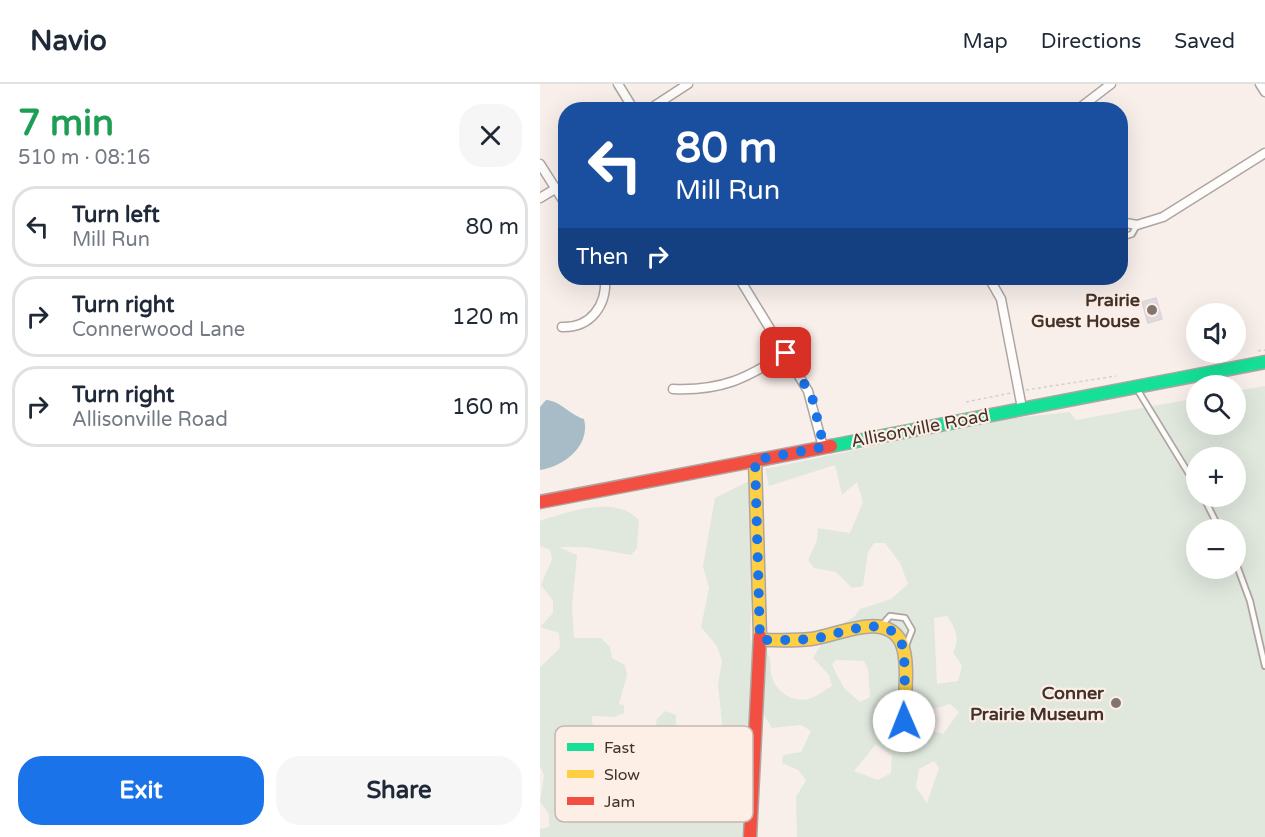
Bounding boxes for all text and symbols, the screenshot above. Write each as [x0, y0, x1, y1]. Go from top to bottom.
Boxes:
text: Navio [30, 24, 107, 58]
text: Map [962, 29, 1008, 54]
text: Directions [1041, 29, 1141, 54]
text: Saved [1174, 29, 1235, 54]
text: 7 min [18, 102, 114, 145]
button: close [459, 104, 522, 167]
text: 80 m [675, 123, 777, 174]
icon: left [576, 126, 654, 204]
text: 510 m · 08:16 [18, 146, 150, 170]
text: Mill Run [675, 174, 780, 207]
text: Turn left [72, 202, 160, 228]
icon: left [21, 210, 54, 243]
text: 80 m [465, 214, 519, 240]
text: Mill Run [72, 228, 150, 252]
icon: right [641, 240, 674, 273]
text: Then [576, 244, 629, 270]
place label: Prairie Guest House [1031, 289, 1140, 332]
text: Turn right [72, 292, 174, 318]
icon: right [21, 300, 54, 333]
marker: Prairie Guest House [1145, 303, 1159, 317]
map controls [1186, 303, 1246, 579]
button: sound [1186, 303, 1246, 363]
text: 120 m [452, 304, 519, 330]
text: Connerwood Lane [72, 318, 245, 342]
pin [760, 327, 811, 378]
icon: arrive [769, 336, 802, 369]
button: search [1186, 375, 1246, 435]
text: Turn right [72, 382, 174, 408]
icon: right [21, 390, 54, 423]
text: 160 m [452, 394, 519, 420]
street label: Allisonville Road [849, 404, 991, 452]
text: Allisonville Road [72, 408, 228, 432]
button: + [1186, 447, 1246, 507]
button: − [1186, 519, 1246, 579]
place label: Conner Prairie Museum [970, 682, 1105, 725]
position arrow [872, 689, 936, 753]
marker: Conner Prairie Museum [1109, 696, 1123, 710]
legend [555, 726, 753, 822]
text: Fast [604, 738, 635, 758]
button: Exit [18, 756, 264, 825]
button: Share [276, 756, 522, 825]
text: Slow [604, 765, 640, 785]
text: Jam [604, 792, 635, 812]

